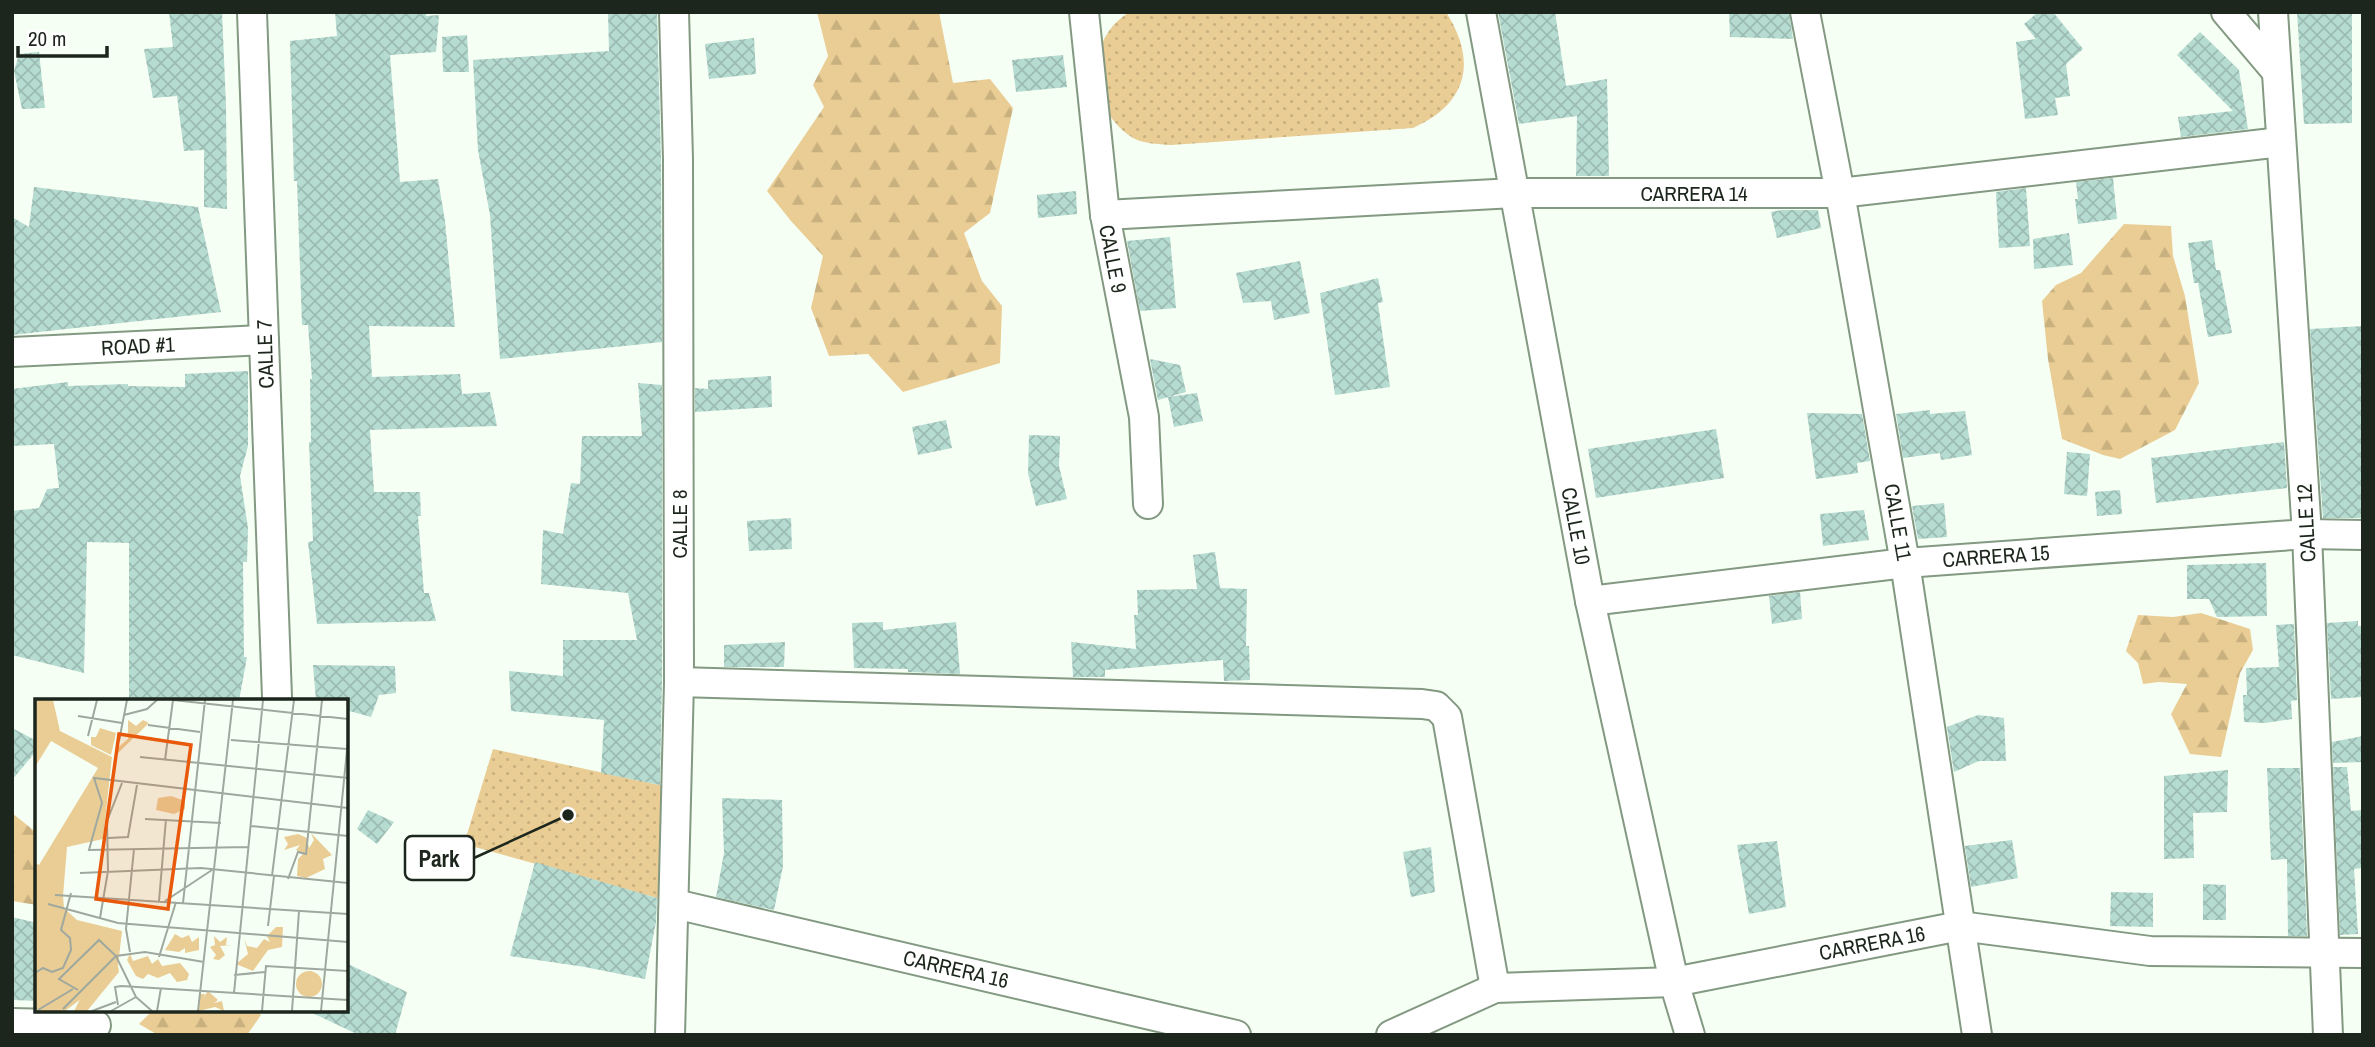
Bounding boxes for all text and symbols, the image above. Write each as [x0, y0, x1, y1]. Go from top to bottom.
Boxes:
scale bar [18, 14, 107, 58]
text: 20 m [28, 24, 66, 53]
street label: CARRERA 14 [1640, 179, 1748, 208]
street label: CALLE 9 [1092, 222, 1134, 296]
street label: CALLE 7 [249, 319, 281, 389]
street label: ROAD #1 [100, 330, 176, 362]
street label: CALLE 11 [1877, 481, 1919, 563]
street label: CALLE 12 [2289, 483, 2323, 563]
street label: CALLE 10 [1554, 485, 1598, 567]
street label: CALLE 8 [665, 490, 694, 558]
street label: CARRERA 15 [1942, 538, 2050, 574]
inset map [35, 699, 348, 1012]
callout: Park [405, 836, 474, 880]
text: Park [419, 843, 460, 874]
street label: CARRERA 16 [1817, 919, 1927, 967]
street label: CARRERA 16 [901, 943, 1011, 995]

